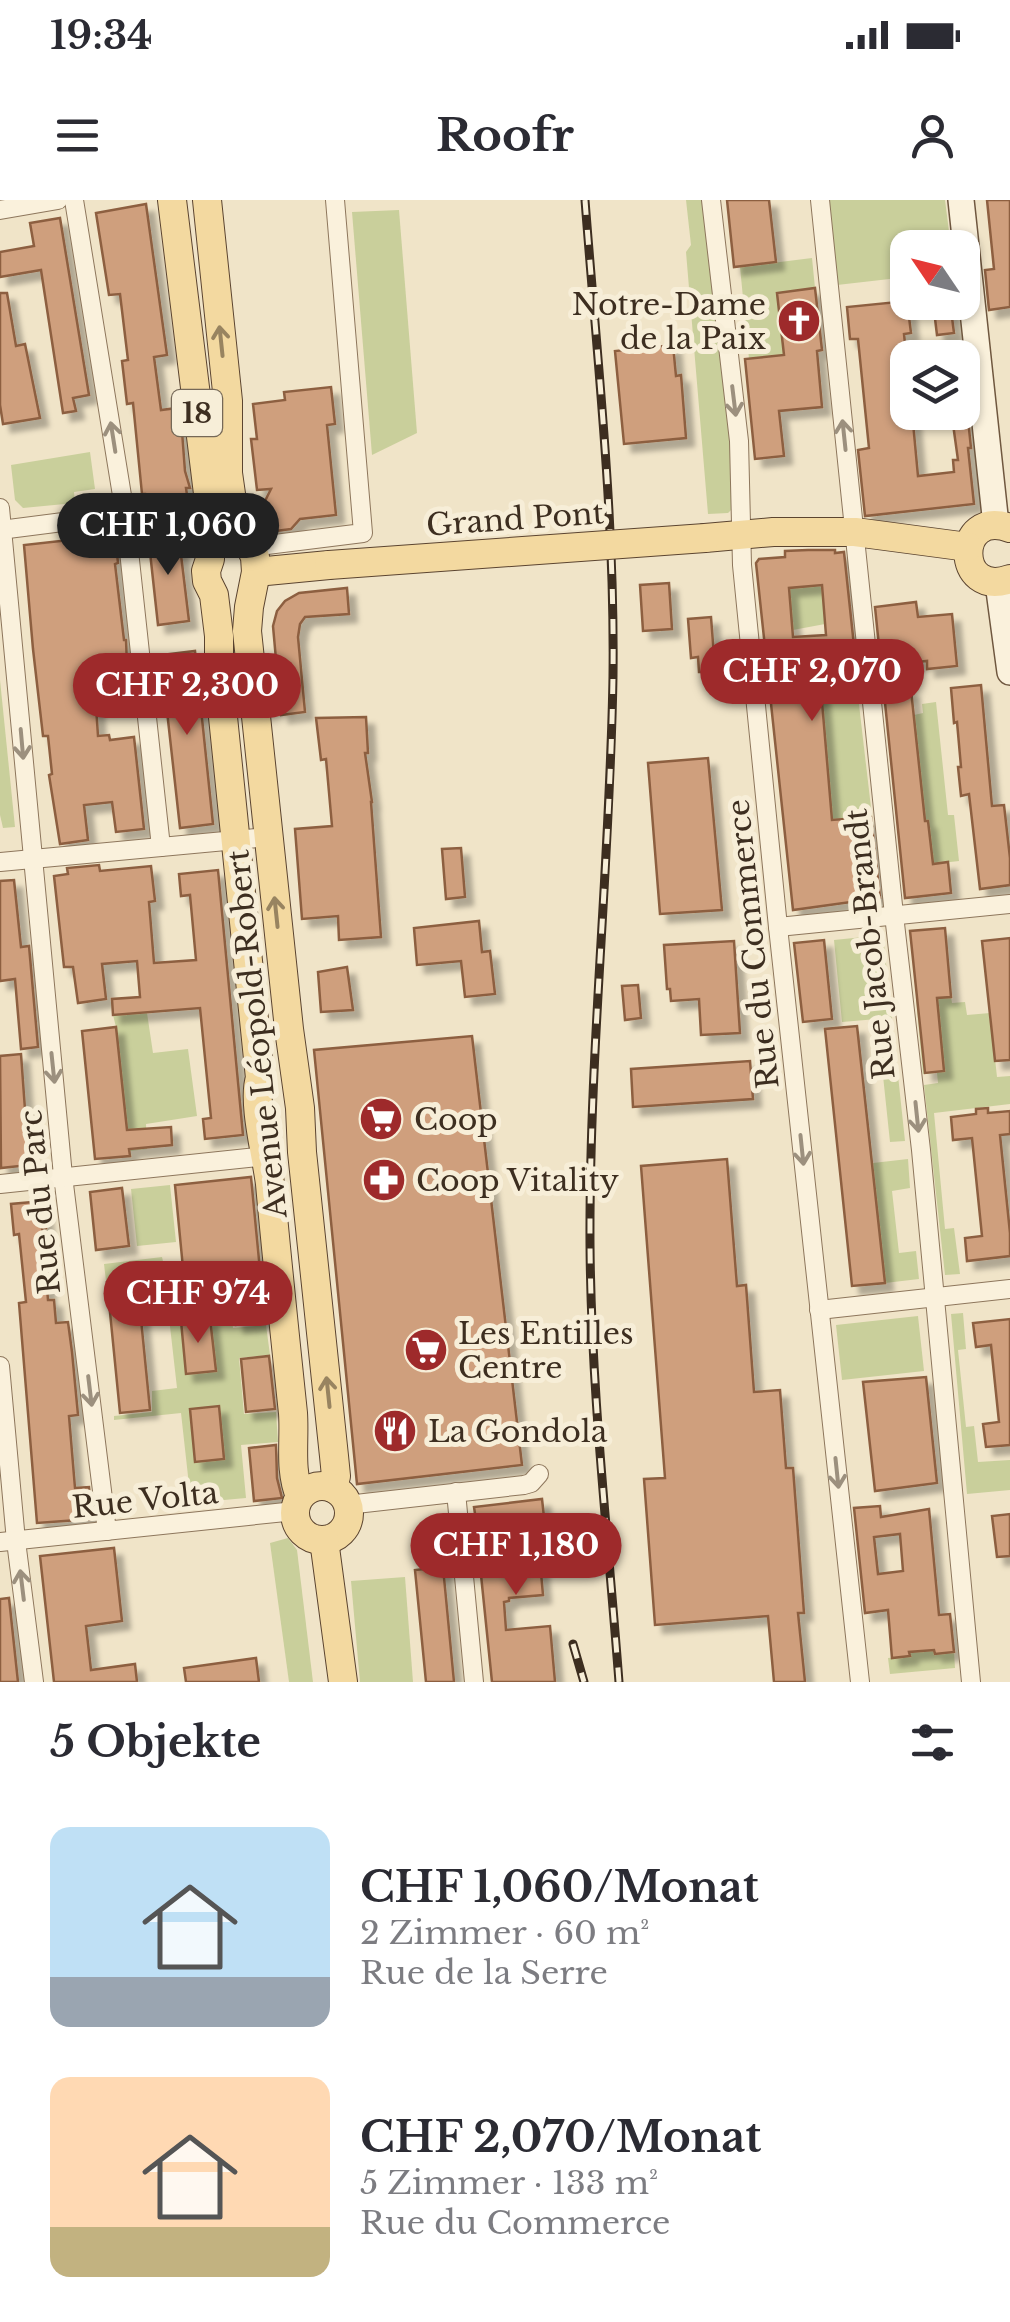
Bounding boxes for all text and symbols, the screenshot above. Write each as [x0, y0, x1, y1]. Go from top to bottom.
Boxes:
text: 19:34 [50, 12, 152, 59]
text: Roofr [436, 107, 574, 163]
icon: menu [50, 108, 105, 163]
icon: person [905, 108, 960, 163]
north arrow [890, 230, 980, 320]
map controls [890, 230, 980, 430]
place label: Notre-Dame de la Paix [572, 286, 766, 357]
church icon: Notre-Dame de la Paix [776, 298, 822, 344]
one-way arrow [212, 325, 231, 357]
button: layers [890, 340, 980, 430]
one-way arrow [725, 385, 744, 417]
road number: 18 [172, 390, 222, 436]
one-way arrow [835, 419, 854, 451]
one-way arrow [103, 421, 121, 454]
pin: CHF 1,060 [54, 493, 282, 578]
street label: Grand Pont [425, 494, 606, 544]
text: CHF 1,060 [79, 505, 257, 545]
pin: CHF 2,070 [698, 639, 926, 724]
text: CHF 2,070 [722, 651, 902, 691]
pin: CHF 2,300 [73, 653, 301, 738]
text: CHF 2,300 [95, 665, 279, 705]
one-way arrow [12, 728, 31, 760]
street label: Rue du Commerce [719, 797, 787, 1091]
street label: Rue Jacob-Brandt [837, 806, 903, 1081]
street label: Avenue Léopold-Robert [219, 847, 295, 1221]
one-way arrow [266, 896, 285, 928]
one-way arrow [43, 1051, 62, 1083]
supermarket icon: Coop [358, 1096, 404, 1142]
one-way arrow [908, 1100, 927, 1132]
place label: Coop [414, 1101, 498, 1138]
street label: Rue du Parc [12, 1108, 68, 1296]
one-way arrow [792, 1133, 811, 1166]
pharmacy icon: Coop Vitality [361, 1157, 407, 1203]
place label: Coop Vitality [416, 1162, 619, 1199]
pin: CHF 974 [106, 1261, 290, 1346]
text: CHF 974 [126, 1273, 270, 1313]
place label: Les Entilles Centre [458, 1315, 634, 1386]
supermarket icon: Les Entilles Centre [403, 1327, 449, 1373]
one-way arrow [81, 1374, 99, 1406]
one-way arrow [318, 1376, 337, 1408]
restaurant icon: La Gondola [372, 1408, 418, 1454]
place label: La Gondola [428, 1413, 608, 1450]
one-way arrow [828, 1457, 847, 1489]
street label: Rue Volta [70, 1474, 220, 1526]
pin: CHF 1,180 [402, 1513, 630, 1598]
text: CHF 1,180 [433, 1525, 599, 1565]
one-way arrow [12, 1570, 31, 1602]
icon: filters [905, 1715, 960, 1770]
text: 5 Objekte [50, 1716, 261, 1768]
text: CHF 1,060/Monat [360, 1861, 759, 1913]
icon: home [130, 1867, 250, 1987]
text: 2 Zimmer · 60 m² [360, 1913, 649, 1953]
text: Rue de la Serre [360, 1953, 608, 1993]
text: CHF 2,070/Monat [360, 2111, 761, 2163]
icon: home [130, 2117, 250, 2237]
text: 5 Zimmer · 133 m² [360, 2163, 658, 2203]
text: Rue du Commerce [360, 2203, 670, 2243]

